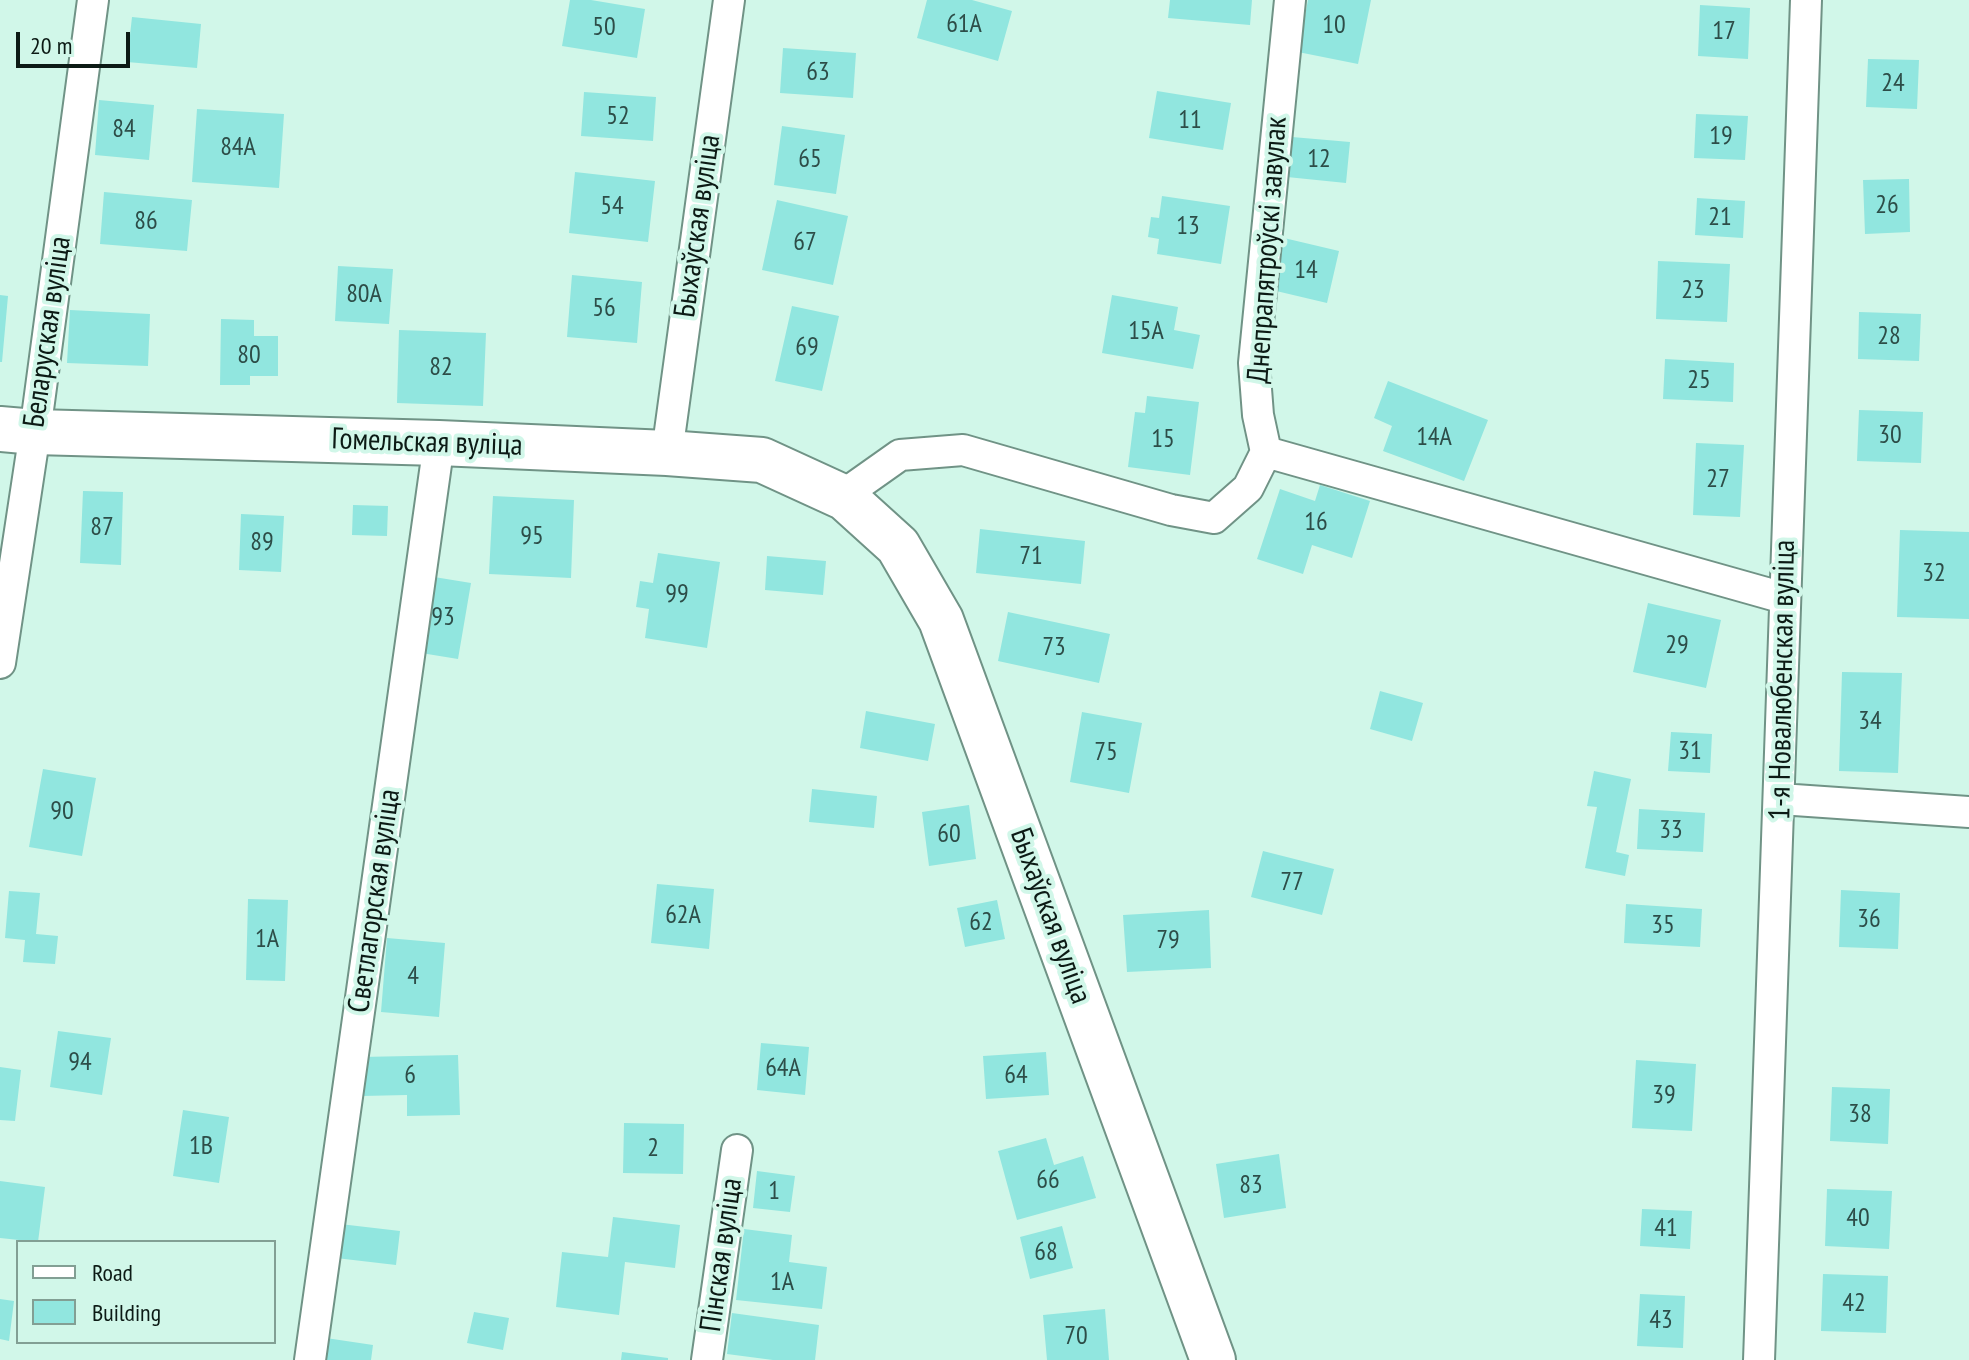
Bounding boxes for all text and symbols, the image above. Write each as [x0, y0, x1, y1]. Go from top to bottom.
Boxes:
house number: 61А [946, 9, 982, 41]
house number: 10 [1322, 10, 1346, 42]
house number: 50 [592, 12, 616, 44]
scale bar [20, 16, 134, 66]
house number: 17 [1712, 16, 1736, 48]
text: 20 m [30, 30, 72, 61]
house number: 63 [806, 57, 830, 89]
house number: 24 [1881, 68, 1905, 100]
house number: 52 [606, 101, 630, 133]
house number: 11 [1178, 105, 1202, 137]
house number: 84 [112, 114, 136, 146]
street label: Днепрапятроўскі завулак [1241, 116, 1295, 384]
house number: 19 [1709, 121, 1733, 153]
house number: 84А [220, 132, 256, 164]
street label: Быхаўская вуліца [667, 132, 729, 320]
house number: 65 [798, 144, 822, 176]
house number: 12 [1307, 144, 1331, 176]
house number: 26 [1875, 190, 1899, 222]
house number: 54 [600, 191, 624, 223]
house number: 21 [1708, 202, 1732, 234]
house number: 86 [134, 206, 158, 238]
house number: 13 [1176, 211, 1200, 243]
house number: 67 [793, 227, 817, 259]
street label: Беларуская вуліца [17, 234, 79, 430]
house number: 14 [1294, 255, 1318, 287]
house number: 23 [1681, 275, 1705, 307]
house number: 80А [346, 279, 382, 311]
house number: 56 [592, 293, 616, 325]
house number: 15А [1128, 316, 1164, 348]
house number: 28 [1877, 321, 1901, 353]
house number: 69 [795, 332, 819, 364]
house number: 80 [237, 340, 261, 372]
house number: 82 [429, 352, 453, 384]
house number: 25 [1687, 365, 1711, 397]
house number: 30 [1878, 420, 1902, 452]
street label: Гомельская вуліца [331, 422, 523, 464]
house number: 14А [1416, 422, 1452, 454]
house number: 15 [1151, 424, 1175, 456]
house number: 27 [1706, 464, 1730, 496]
house number: 16 [1304, 507, 1328, 539]
house number: 87 [90, 512, 114, 544]
house number: 95 [520, 521, 544, 553]
house number: 89 [250, 527, 274, 559]
street label: 1-я Новалюбенская вуліца [1763, 539, 1803, 821]
house number: 71 [1019, 541, 1043, 573]
house number: 32 [1922, 558, 1946, 590]
house number: 99 [665, 579, 689, 611]
house number: 93 [431, 602, 455, 634]
house number: 29 [1665, 630, 1689, 662]
house number: 73 [1042, 632, 1066, 664]
house number: 34 [1858, 706, 1882, 738]
house number: 31 [1678, 736, 1702, 768]
house number: 75 [1094, 737, 1118, 769]
street label: Светлагорская вуліца [342, 787, 408, 1015]
house number: 90 [50, 796, 74, 828]
house number: 33 [1659, 815, 1683, 847]
house number: 60 [937, 819, 961, 851]
street label: Быхаўская вуліца [1002, 823, 1098, 1009]
house number: 77 [1280, 867, 1304, 899]
house number: 62А [665, 900, 701, 932]
house number: 36 [1857, 904, 1881, 936]
house number: 62 [969, 907, 993, 939]
house number: 35 [1651, 910, 1675, 942]
house number: 1А [255, 924, 279, 956]
house number: 79 [1156, 925, 1180, 957]
house number: 4 [407, 961, 419, 993]
house number: 94 [68, 1047, 92, 1079]
house number: 64А [765, 1053, 801, 1085]
house number: 6 [404, 1060, 416, 1092]
house number: 64 [1004, 1060, 1028, 1092]
house number: 39 [1652, 1080, 1676, 1112]
house number: 38 [1848, 1099, 1872, 1131]
house number: 1В [189, 1131, 213, 1163]
house number: 2 [647, 1133, 659, 1165]
house number: 66 [1036, 1165, 1060, 1197]
house number: 83 [1239, 1170, 1263, 1202]
street label: Пінская вуліца [693, 1176, 751, 1334]
house number: 1 [768, 1176, 780, 1208]
house number: 40 [1846, 1203, 1870, 1235]
house number: 41 [1654, 1213, 1678, 1245]
house number: 68 [1034, 1237, 1058, 1269]
legend [16, 1240, 276, 1344]
text: Road [92, 1257, 133, 1288]
house number: 1А [770, 1267, 794, 1299]
house number: 42 [1842, 1288, 1866, 1320]
text: Building [92, 1297, 161, 1328]
house number: 43 [1649, 1305, 1673, 1337]
house number: 70 [1064, 1321, 1088, 1353]

